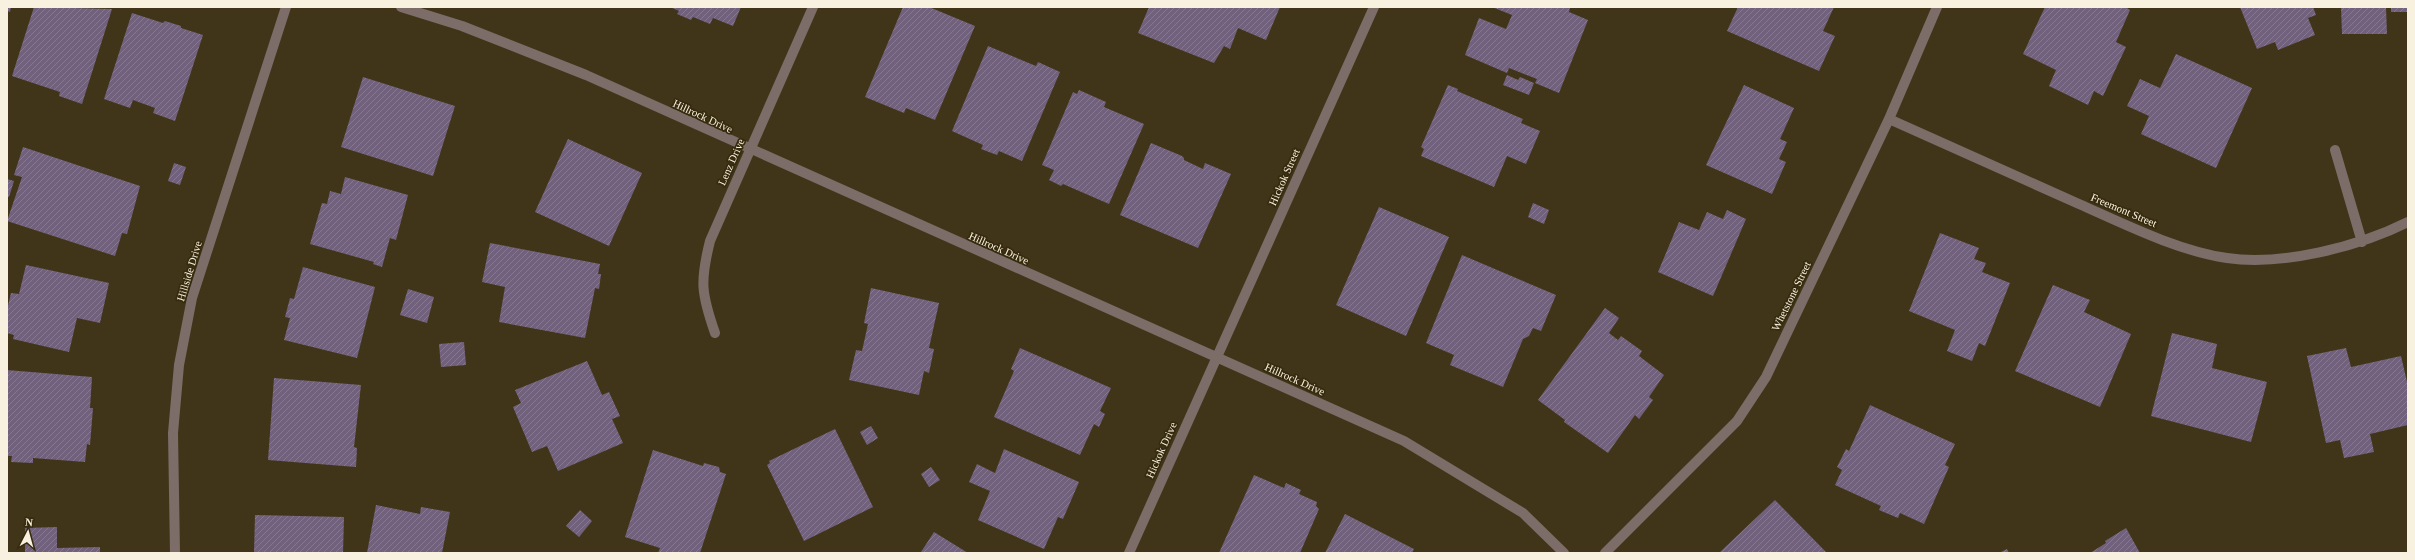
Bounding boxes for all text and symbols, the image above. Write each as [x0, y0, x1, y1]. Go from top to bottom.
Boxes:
street label: Hillrock Drive [671, 97, 735, 135]
street label: Lenz Drive [715, 137, 747, 187]
street label: Hickok Street [1266, 147, 1302, 207]
street label: Freemont Street [2089, 191, 2159, 229]
street label: Hillrock Drive [967, 229, 1031, 267]
street label: Hillside Drive [174, 239, 204, 303]
street label: Whetstone Street [1769, 259, 1813, 333]
street label: Hillrock Drive [1263, 360, 1327, 398]
street label: Hickok Drive [1143, 420, 1179, 480]
north arrow [8, 512, 48, 552]
text: N [24, 516, 34, 528]

